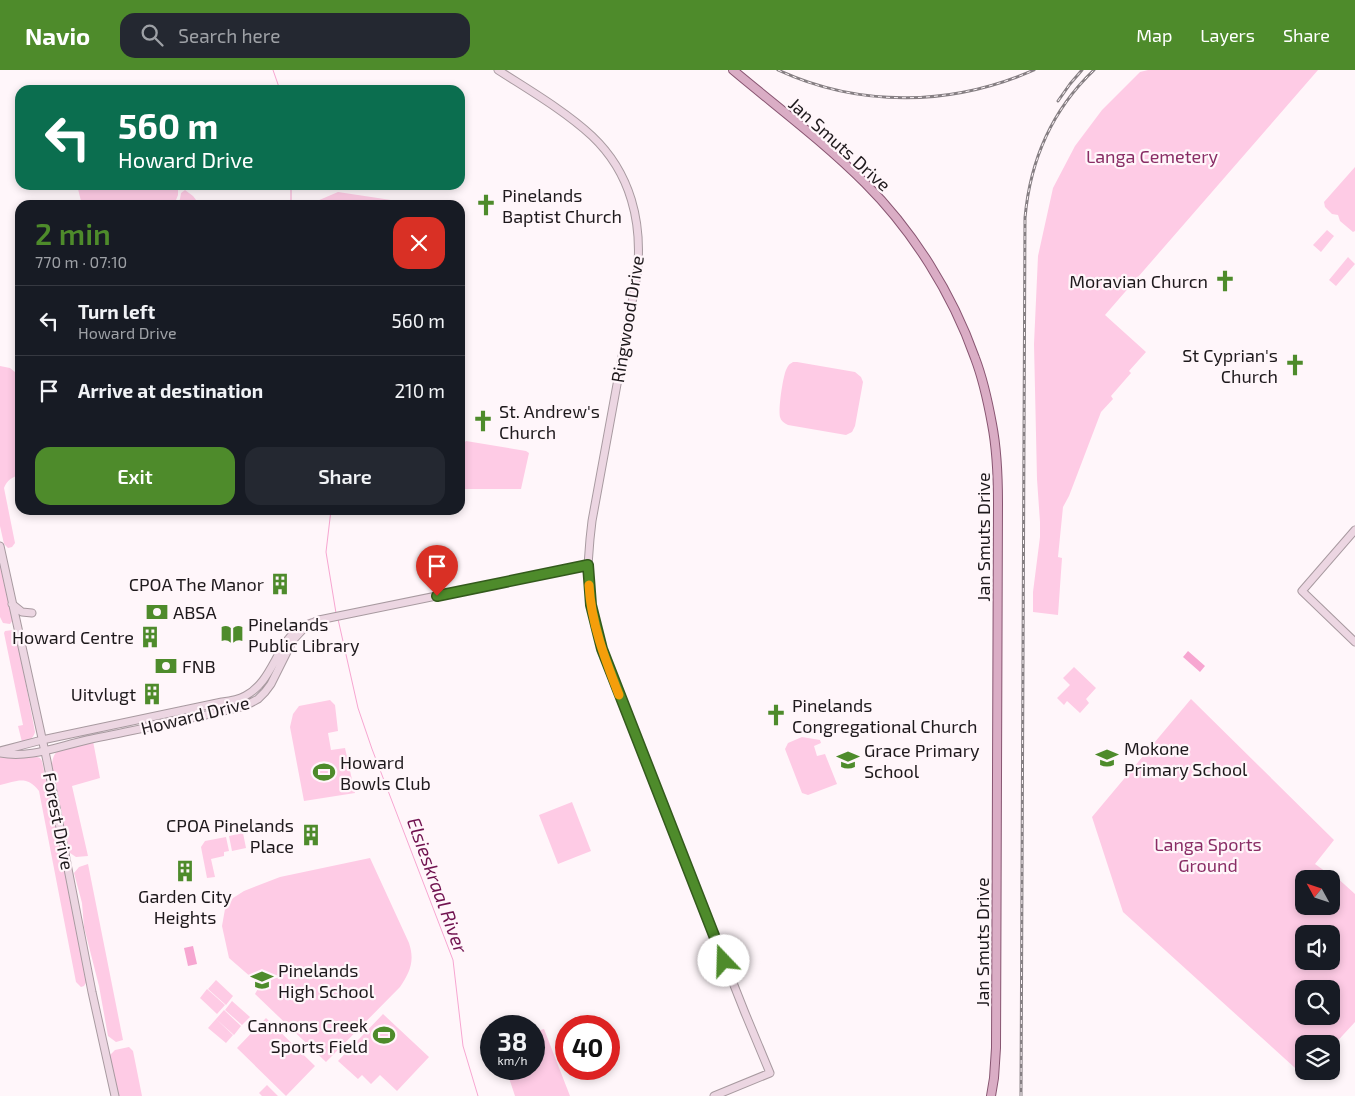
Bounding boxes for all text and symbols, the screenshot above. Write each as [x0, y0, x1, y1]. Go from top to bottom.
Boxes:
search box [120, 13, 470, 58]
text: Navio [25, 21, 90, 50]
icon: search [138, 21, 166, 49]
text: Search here [178, 24, 280, 47]
text: Map [1136, 24, 1172, 46]
text: Layers [1200, 24, 1255, 46]
text: Share [1283, 24, 1330, 46]
street label: Jan Smuts Drive [785, 93, 895, 195]
text: 560 m [118, 104, 218, 146]
icon: left [35, 105, 100, 170]
park label: Langa Cemetery [1086, 145, 1219, 167]
text: Howard Drive [118, 146, 254, 172]
place label: Pinelands Baptist Church [502, 184, 622, 227]
church icon: Pinelands Baptist Church [473, 192, 499, 218]
text: 2 min [35, 215, 111, 251]
button: close [393, 217, 445, 269]
text: 770 m · 07:10 [35, 252, 127, 271]
street label: Ringwood Drive [606, 254, 648, 384]
church icon: Moravian Churcn [1212, 268, 1238, 294]
place label: Moravian Churcn [1069, 270, 1208, 292]
text: Turn left [78, 300, 155, 323]
icon: left [35, 307, 63, 335]
text: 560 m [392, 309, 445, 332]
text: Howard Drive [78, 323, 177, 342]
place label: St Cyprian's Church [1182, 344, 1278, 387]
church icon: St Cyprian's Church [1282, 352, 1308, 378]
icon: arrive [35, 377, 63, 405]
text: Arrive at destination [78, 379, 263, 402]
text: 210 m [394, 379, 445, 402]
place label: St. Andrew's Church [499, 400, 600, 443]
church icon: St. Andrew's Church [470, 408, 496, 434]
button: Exit [35, 447, 235, 505]
button: Share [245, 447, 445, 505]
street label: Jan Smuts Drive [972, 472, 994, 602]
pin [416, 545, 458, 596]
icon: arrive [423, 552, 451, 580]
building icon: CPOA The Manor [267, 571, 293, 597]
place label: CPOA The Manor [129, 573, 264, 595]
bank icon: ABSA [144, 599, 170, 625]
place label: ABSA [173, 601, 217, 623]
place label: Pinelands Public Library [248, 613, 360, 656]
library icon: Pinelands Public Library [219, 621, 245, 647]
building icon: Howard Centre [137, 624, 163, 650]
place label: Howard Centre [12, 626, 134, 648]
bank icon: FNB [153, 653, 179, 679]
place label: FNB [182, 655, 216, 677]
building icon: Uitvlugt [139, 681, 165, 707]
place label: Uitvlugt [71, 683, 136, 705]
street label: Howard Drive [139, 691, 251, 739]
place label: Pinelands Congregational Church [792, 694, 978, 737]
church icon: Pinelands Congregational Church [763, 702, 789, 728]
place label: Mokone Primary School [1124, 737, 1248, 780]
place label: Grace Primary School [864, 739, 980, 782]
school or university icon: Mokone Primary School [1094, 745, 1120, 771]
school or university icon: Grace Primary School [835, 747, 861, 773]
place label: Howard Bowls Club [340, 751, 431, 794]
sports icon: Howard Bowls Club [311, 759, 337, 785]
street label: Forest Drive [39, 770, 79, 872]
place label: CPOA Pinelands Place [166, 814, 294, 857]
water label: Elsieskraal River [403, 814, 473, 956]
building icon: CPOA Pinelands Place [298, 822, 324, 848]
park label: Langa Sports Ground [1154, 833, 1262, 876]
building icon: Garden City Heights [172, 858, 198, 884]
north arrow [1295, 870, 1340, 915]
map controls [1295, 870, 1340, 1080]
street label: Jan Smuts Drive [971, 877, 993, 1007]
place label: Garden City Heights [138, 885, 232, 928]
button: sound [1295, 925, 1340, 970]
position arrow [697, 934, 749, 986]
place label: Pinelands High School [278, 959, 375, 1002]
school or university icon: Pinelands High School [249, 967, 275, 993]
button: search [1295, 980, 1340, 1025]
place label: Cannons Creek Sports Field [247, 1014, 368, 1057]
speed limit sign: 40 [555, 1015, 620, 1080]
sports icon: Cannons Creek Sports Field [371, 1022, 397, 1048]
text: 38 [498, 1026, 527, 1056]
button: layers [1295, 1035, 1340, 1080]
text: km/h [498, 1053, 527, 1067]

